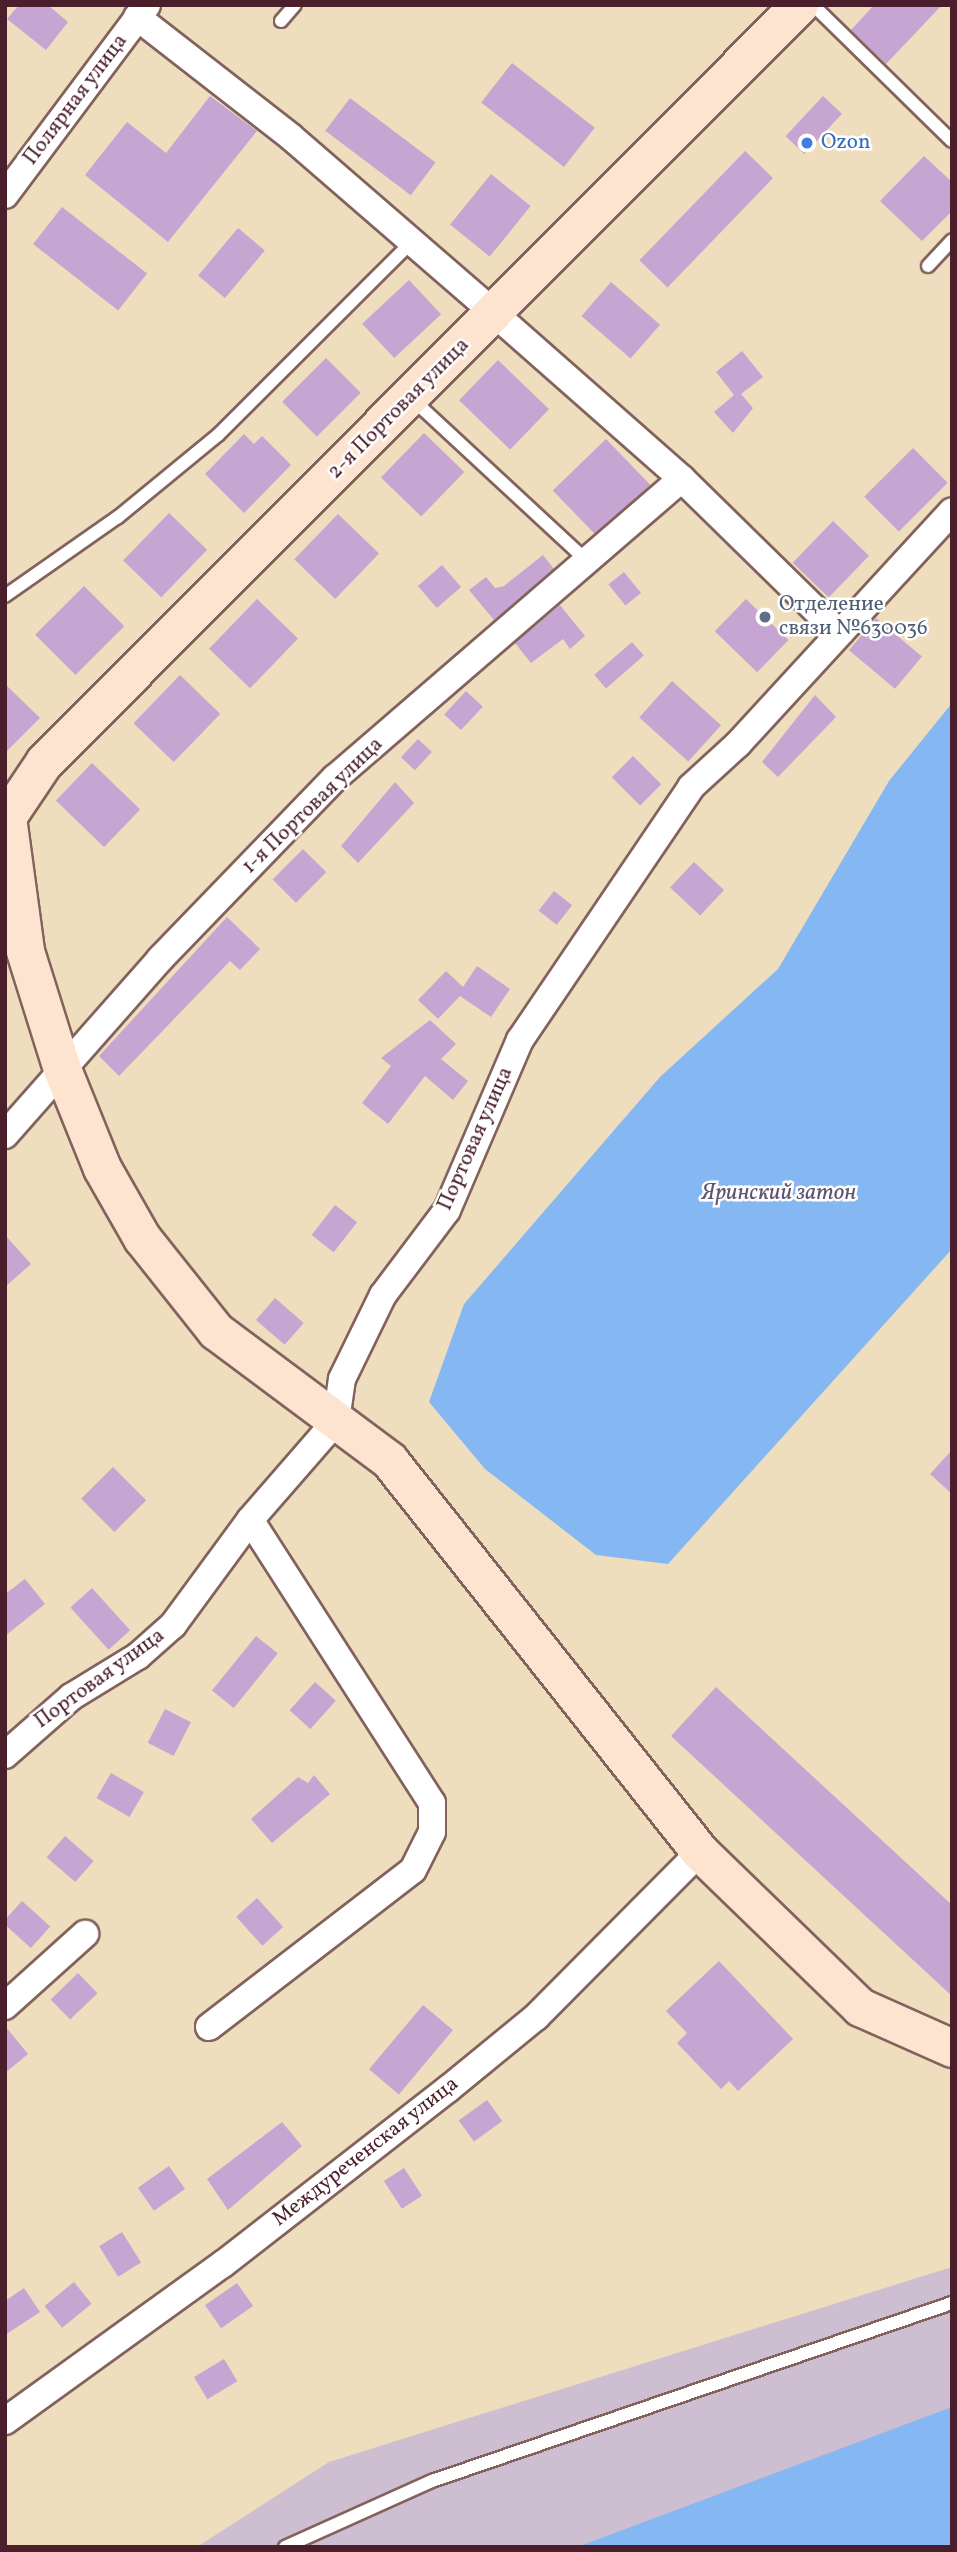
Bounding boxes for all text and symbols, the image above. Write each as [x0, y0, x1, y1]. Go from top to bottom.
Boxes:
street label: Полярная улица [18, 29, 134, 171]
place label: Ozon [821, 130, 871, 156]
marker: Ozon [799, 135, 815, 151]
street label: 2-я Портовая улица [323, 333, 475, 485]
place label: Отделение связи №630036 [779, 592, 928, 642]
marker: Отделение связи №630036 [757, 609, 773, 625]
street label: 1-я Портовая улица [237, 732, 389, 880]
street label: Портовая улица [433, 1063, 519, 1215]
water label: Яринский затон [702, 1179, 856, 1207]
street label: Портовая улица [30, 1623, 170, 1735]
street label: Междуреченская улица [268, 2071, 464, 2233]

